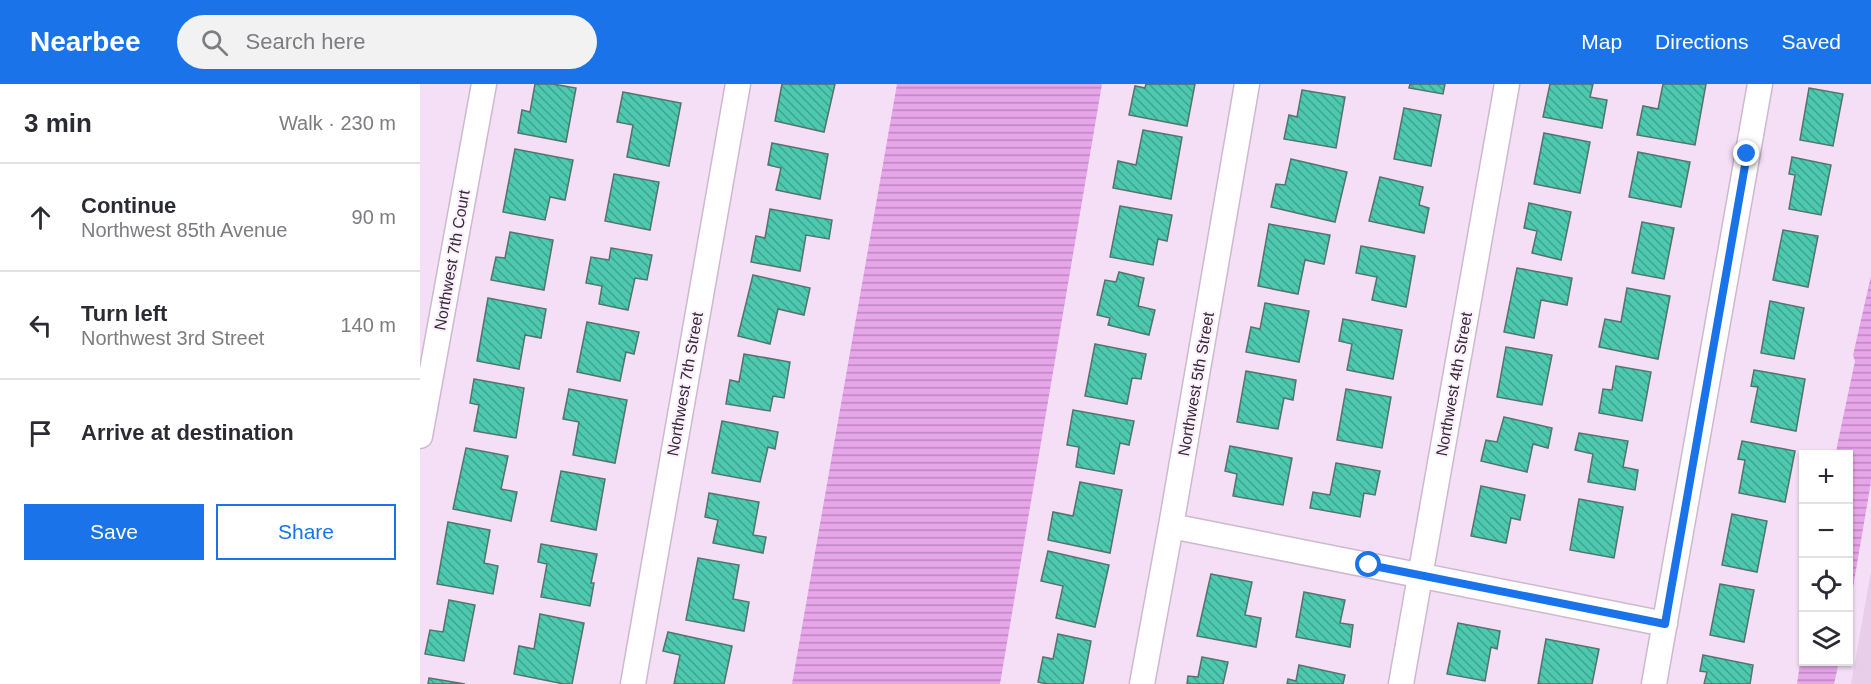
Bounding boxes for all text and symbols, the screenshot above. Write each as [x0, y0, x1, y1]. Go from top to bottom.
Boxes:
search box [177, 15, 597, 69]
text: Nearbee [30, 26, 141, 57]
icon: search [198, 26, 231, 59]
text: Search here [246, 29, 365, 54]
text: Map [1581, 30, 1622, 53]
text: Directions [1655, 30, 1748, 53]
text: Saved [1781, 30, 1841, 53]
text: 3 min [24, 108, 92, 138]
text: Walk · 230 m [279, 112, 396, 134]
route end [1733, 140, 1759, 166]
street label: Northwest 7th Court [431, 188, 473, 332]
text: Continue [81, 193, 176, 218]
icon: ahead [24, 201, 57, 234]
text: 90 m [352, 206, 396, 228]
text: Northwest 85th Avenue [81, 219, 287, 241]
text: Turn left [81, 301, 167, 326]
icon: left [24, 309, 57, 342]
street label: Northwest 7th Street [664, 310, 706, 457]
street label: Northwest 5th Street [1175, 310, 1217, 457]
street label: Northwest 4th Street [1433, 310, 1475, 457]
text: 140 m [340, 314, 396, 336]
text: Northwest 3rd Street [81, 327, 264, 349]
icon: arrive [24, 417, 57, 450]
text: Arrive at destination [81, 420, 294, 445]
map controls [1799, 450, 1853, 666]
button: + [1799, 450, 1853, 504]
button: Save [24, 504, 204, 560]
button: Share [216, 504, 396, 560]
button: − [1799, 504, 1853, 558]
route start [1355, 551, 1381, 577]
button: locate [1799, 558, 1853, 612]
button: layers [1799, 612, 1853, 666]

